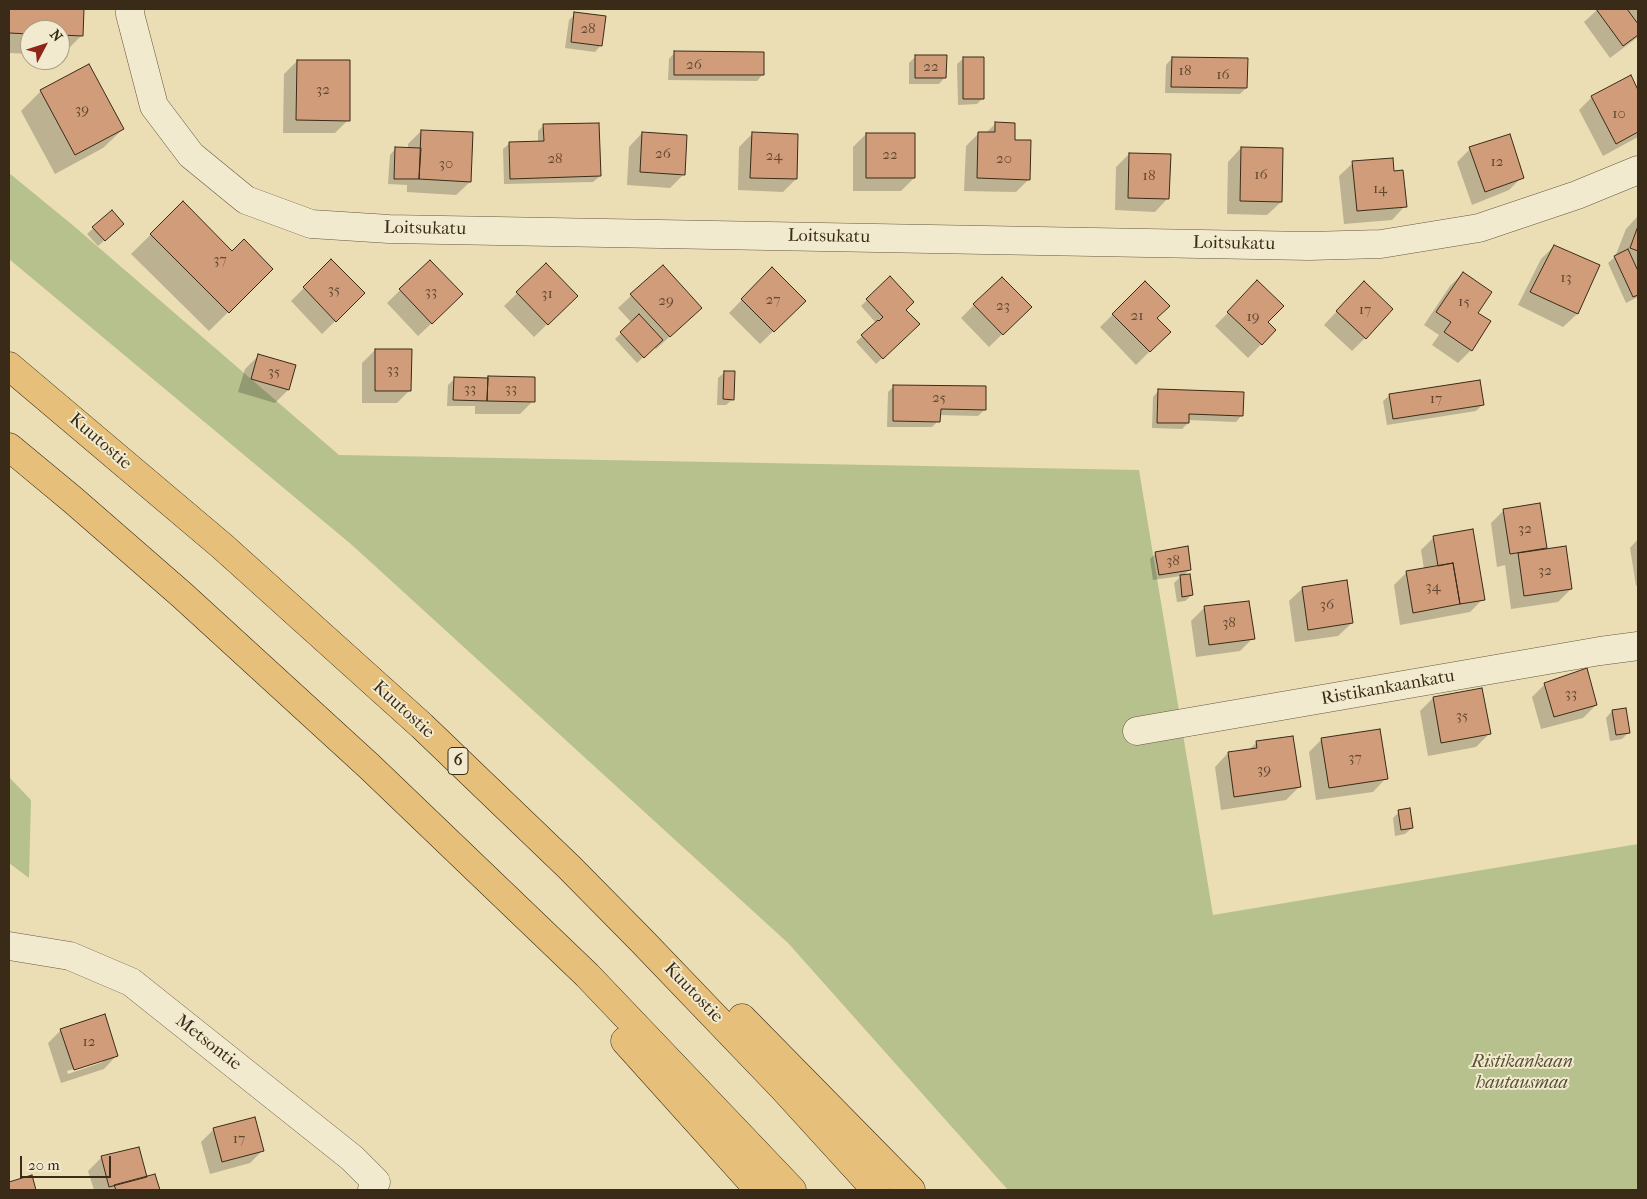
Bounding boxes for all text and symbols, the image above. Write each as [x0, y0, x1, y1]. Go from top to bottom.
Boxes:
north arrow [20, 20, 70, 70]
house number: 28 [580, 20, 596, 38]
text: N [46, 26, 66, 45]
house number: 26 [686, 56, 702, 74]
house number: 22 [923, 58, 939, 76]
house number: 18 [1179, 62, 1191, 80]
house number: 16 [1216, 66, 1230, 84]
house number: 32 [316, 81, 330, 99]
house number: 39 [75, 101, 89, 119]
house number: 10 [1612, 105, 1626, 123]
house number: 26 [655, 145, 671, 163]
house number: 22 [882, 146, 898, 164]
house number: 24 [766, 147, 782, 165]
house number: 28 [547, 150, 563, 168]
house number: 20 [996, 150, 1012, 168]
house number: 12 [1490, 153, 1504, 171]
house number: 30 [439, 155, 453, 173]
house number: 16 [1254, 166, 1268, 184]
house number: 18 [1143, 167, 1155, 185]
house number: 14 [1373, 180, 1387, 198]
street label: Loitsukatu [384, 217, 466, 241]
street label: Loitsukatu [788, 225, 870, 249]
street label: Loitsukatu [1193, 232, 1275, 256]
house number: 37 [213, 251, 227, 269]
house number: 13 [1560, 269, 1572, 287]
house number: 35 [328, 281, 340, 299]
house number: 33 [425, 283, 437, 301]
house number: 31 [541, 285, 553, 303]
house number: 27 [766, 291, 780, 309]
house number: 29 [658, 292, 674, 310]
house number: 15 [1458, 293, 1470, 311]
house number: 23 [996, 297, 1010, 315]
house number: 17 [1359, 301, 1371, 319]
house number: 21 [1130, 307, 1144, 325]
house number: 19 [1246, 308, 1260, 326]
house number: 33 [387, 361, 399, 379]
house number: 35 [268, 363, 280, 381]
house number: 33 [464, 380, 476, 398]
house number: 33 [505, 380, 517, 398]
house number: 25 [932, 389, 946, 407]
house number: 17 [1430, 390, 1442, 408]
street label: Kuutostie [64, 409, 136, 475]
house number: 32 [1518, 520, 1532, 538]
house number: 38 [1166, 552, 1180, 570]
house number: 32 [1538, 562, 1552, 580]
house number: 34 [1425, 578, 1441, 596]
house number: 36 [1320, 596, 1334, 614]
house number: 38 [1222, 614, 1236, 632]
street label: Ristikankaankatu [1320, 666, 1456, 710]
street label: Kuutostie [368, 677, 438, 743]
house number: 33 [1565, 685, 1577, 703]
house number: 35 [1456, 707, 1468, 725]
road number: 6 [448, 748, 468, 774]
house number: 37 [1348, 749, 1362, 767]
house number: 39 [1257, 761, 1271, 779]
street label: Kuutostie [659, 958, 727, 1028]
street label: Metsontie [171, 1010, 245, 1076]
house number: 12 [82, 1033, 96, 1051]
park label: Ristikankaan hautausmaa [1471, 1052, 1573, 1094]
house number: 17 [233, 1130, 245, 1148]
scale bar [22, 1146, 114, 1178]
text: 20 m [28, 1156, 60, 1174]

